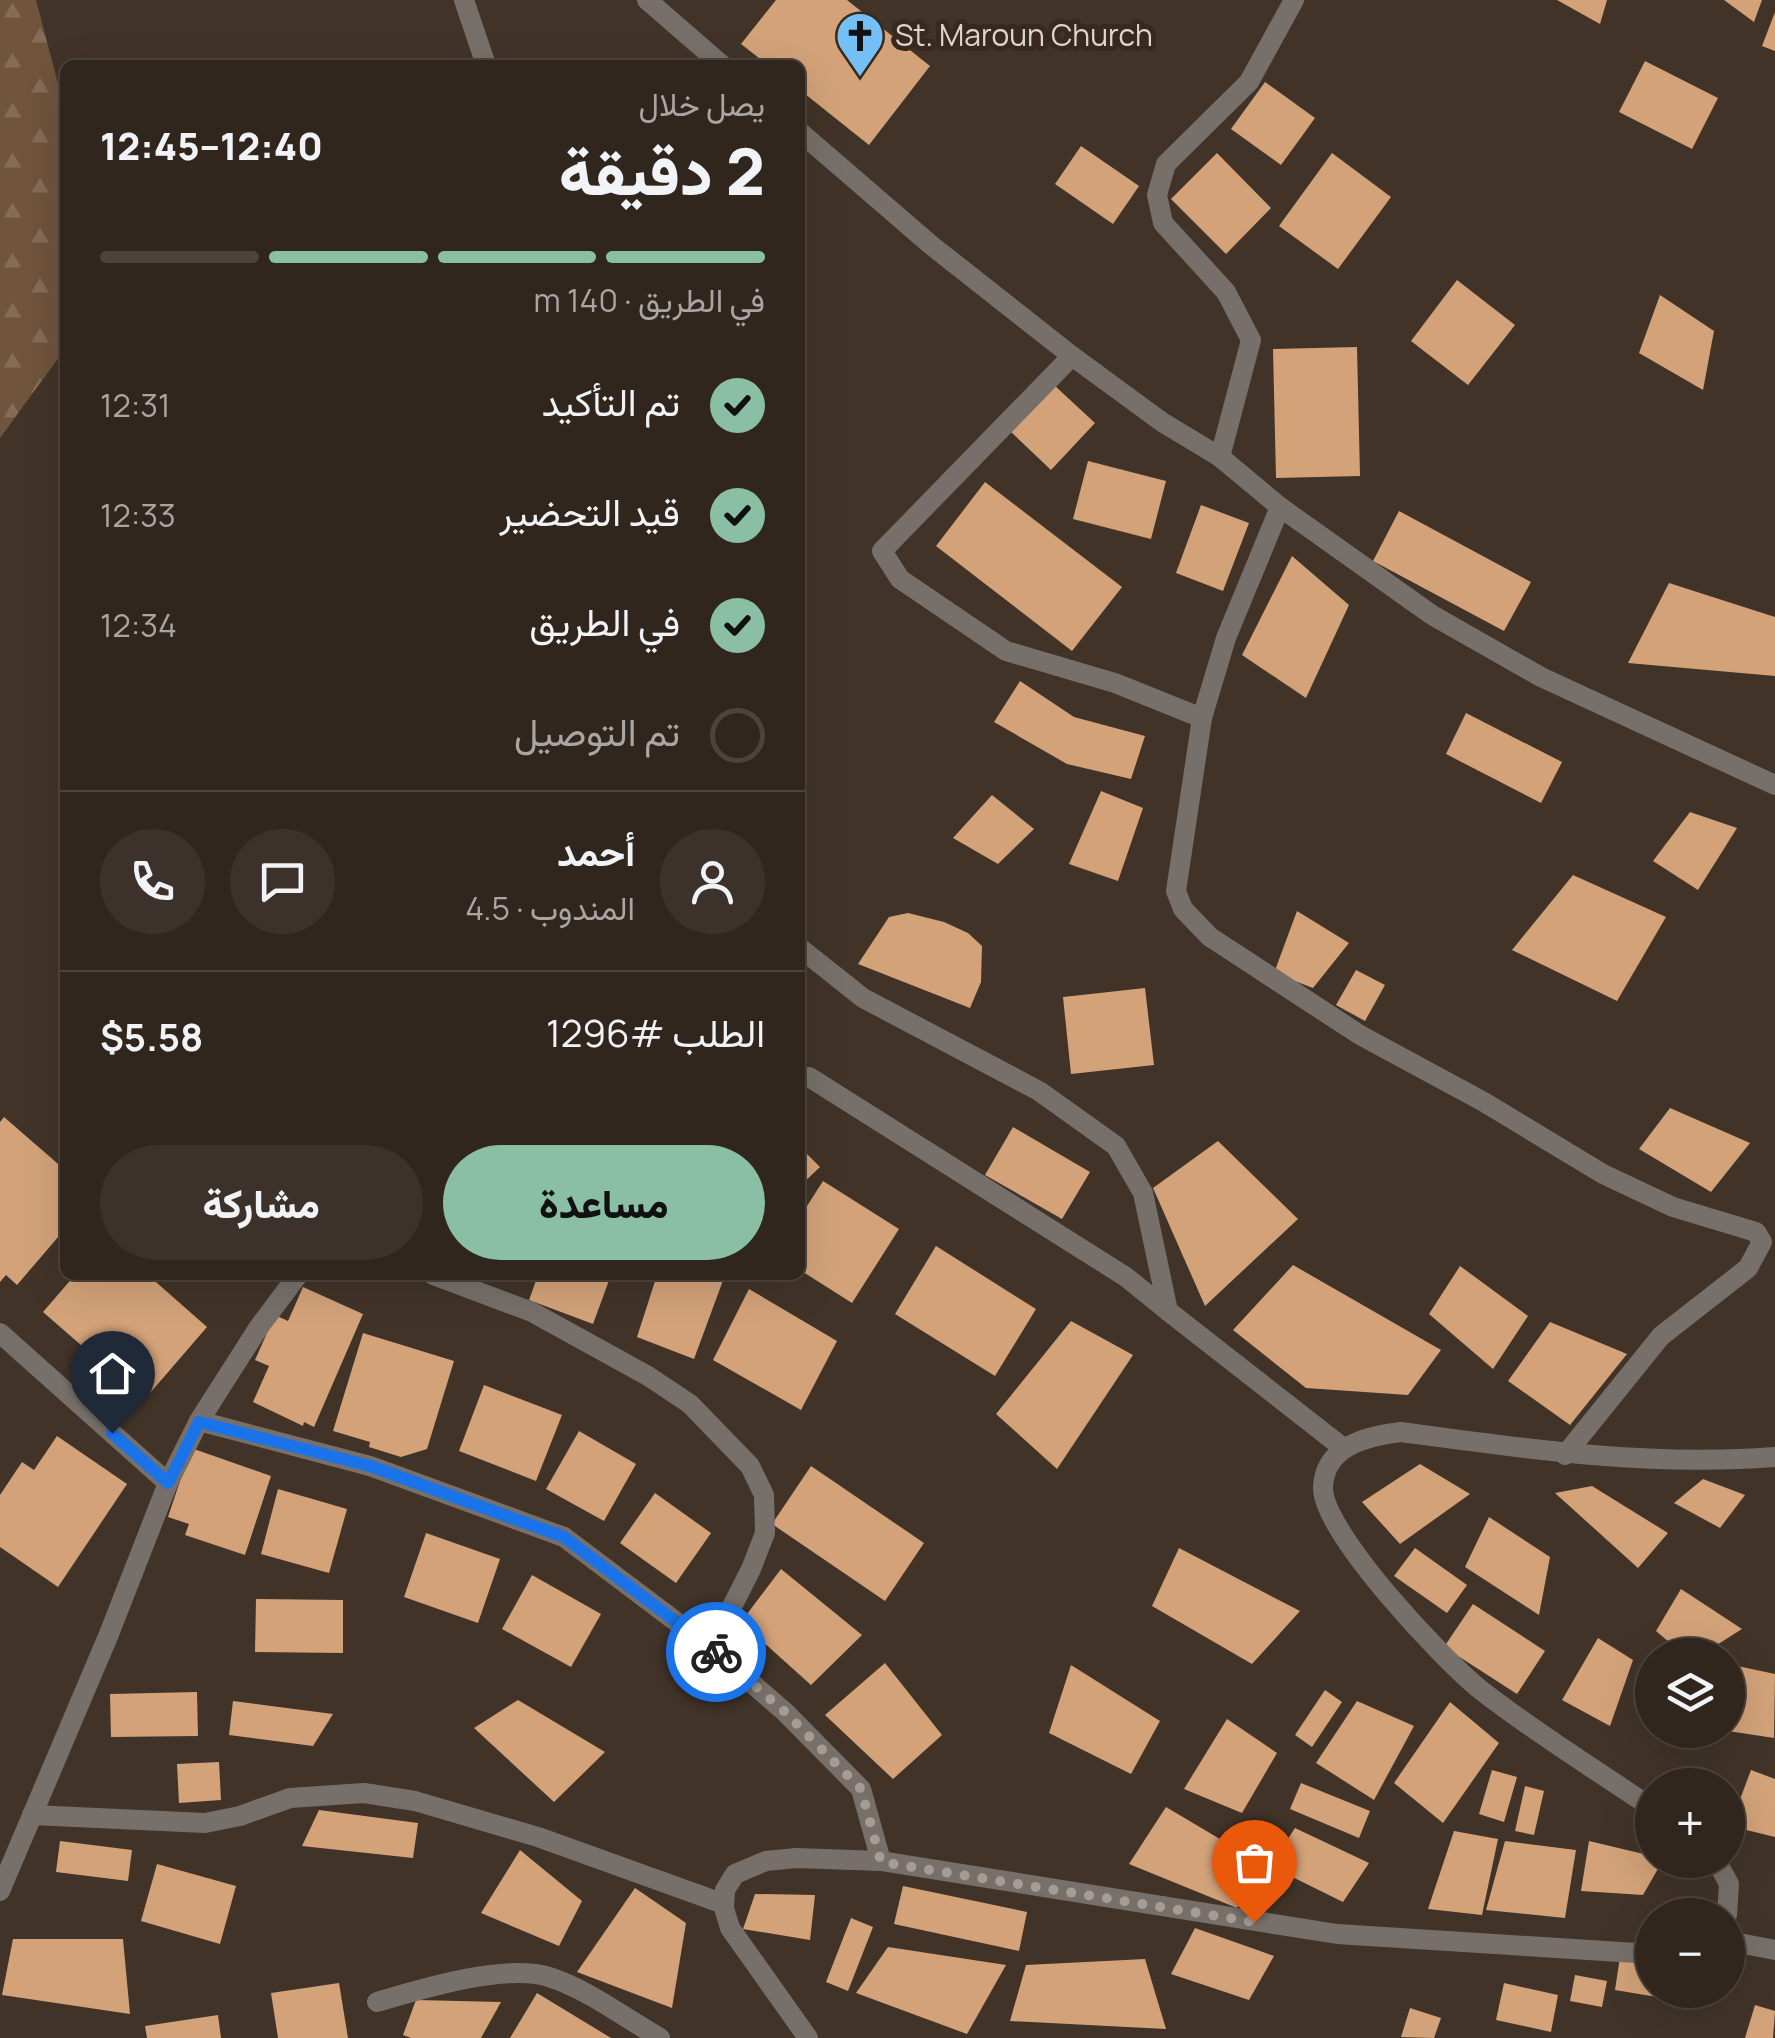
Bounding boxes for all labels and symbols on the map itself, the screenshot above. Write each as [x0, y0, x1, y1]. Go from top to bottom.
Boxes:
church icon: St. Maroun Church [834, 10, 886, 78]
place label: St. Maroun Church [895, 14, 1153, 55]
pin [70, 1331, 155, 1434]
courier [666, 1602, 766, 1702]
pin [1212, 1820, 1297, 1923]

